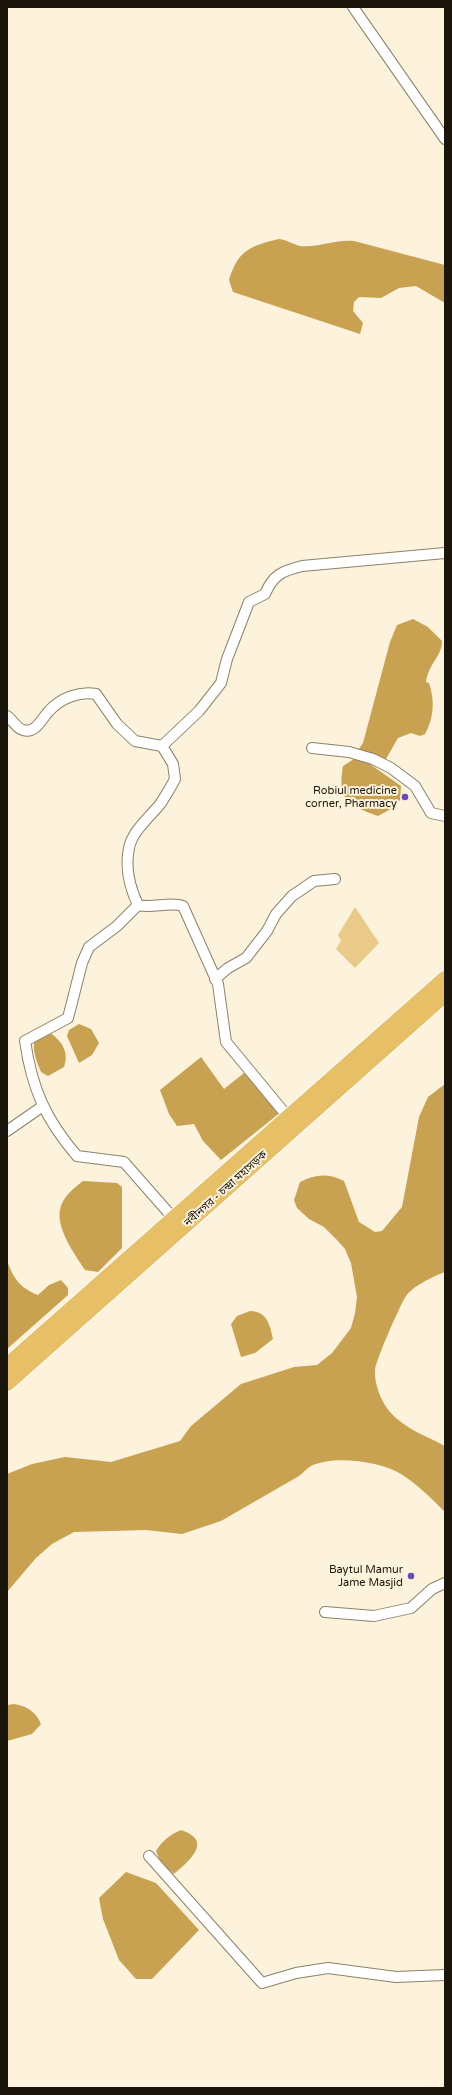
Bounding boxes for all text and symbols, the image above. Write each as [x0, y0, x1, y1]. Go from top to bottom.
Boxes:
place label: Robiul medicine corner, Pharmacy [305, 784, 397, 810]
marker: Robiul medicine corner, Pharmacy [400, 792, 410, 802]
street label: নবীনগর - চন্দ্রা মহাসড়ক [182, 1148, 270, 1230]
place label: Baytul Mamur Jame Masjid [329, 1563, 403, 1589]
marker: Baytul Mamur Jame Masjid [406, 1571, 416, 1581]

